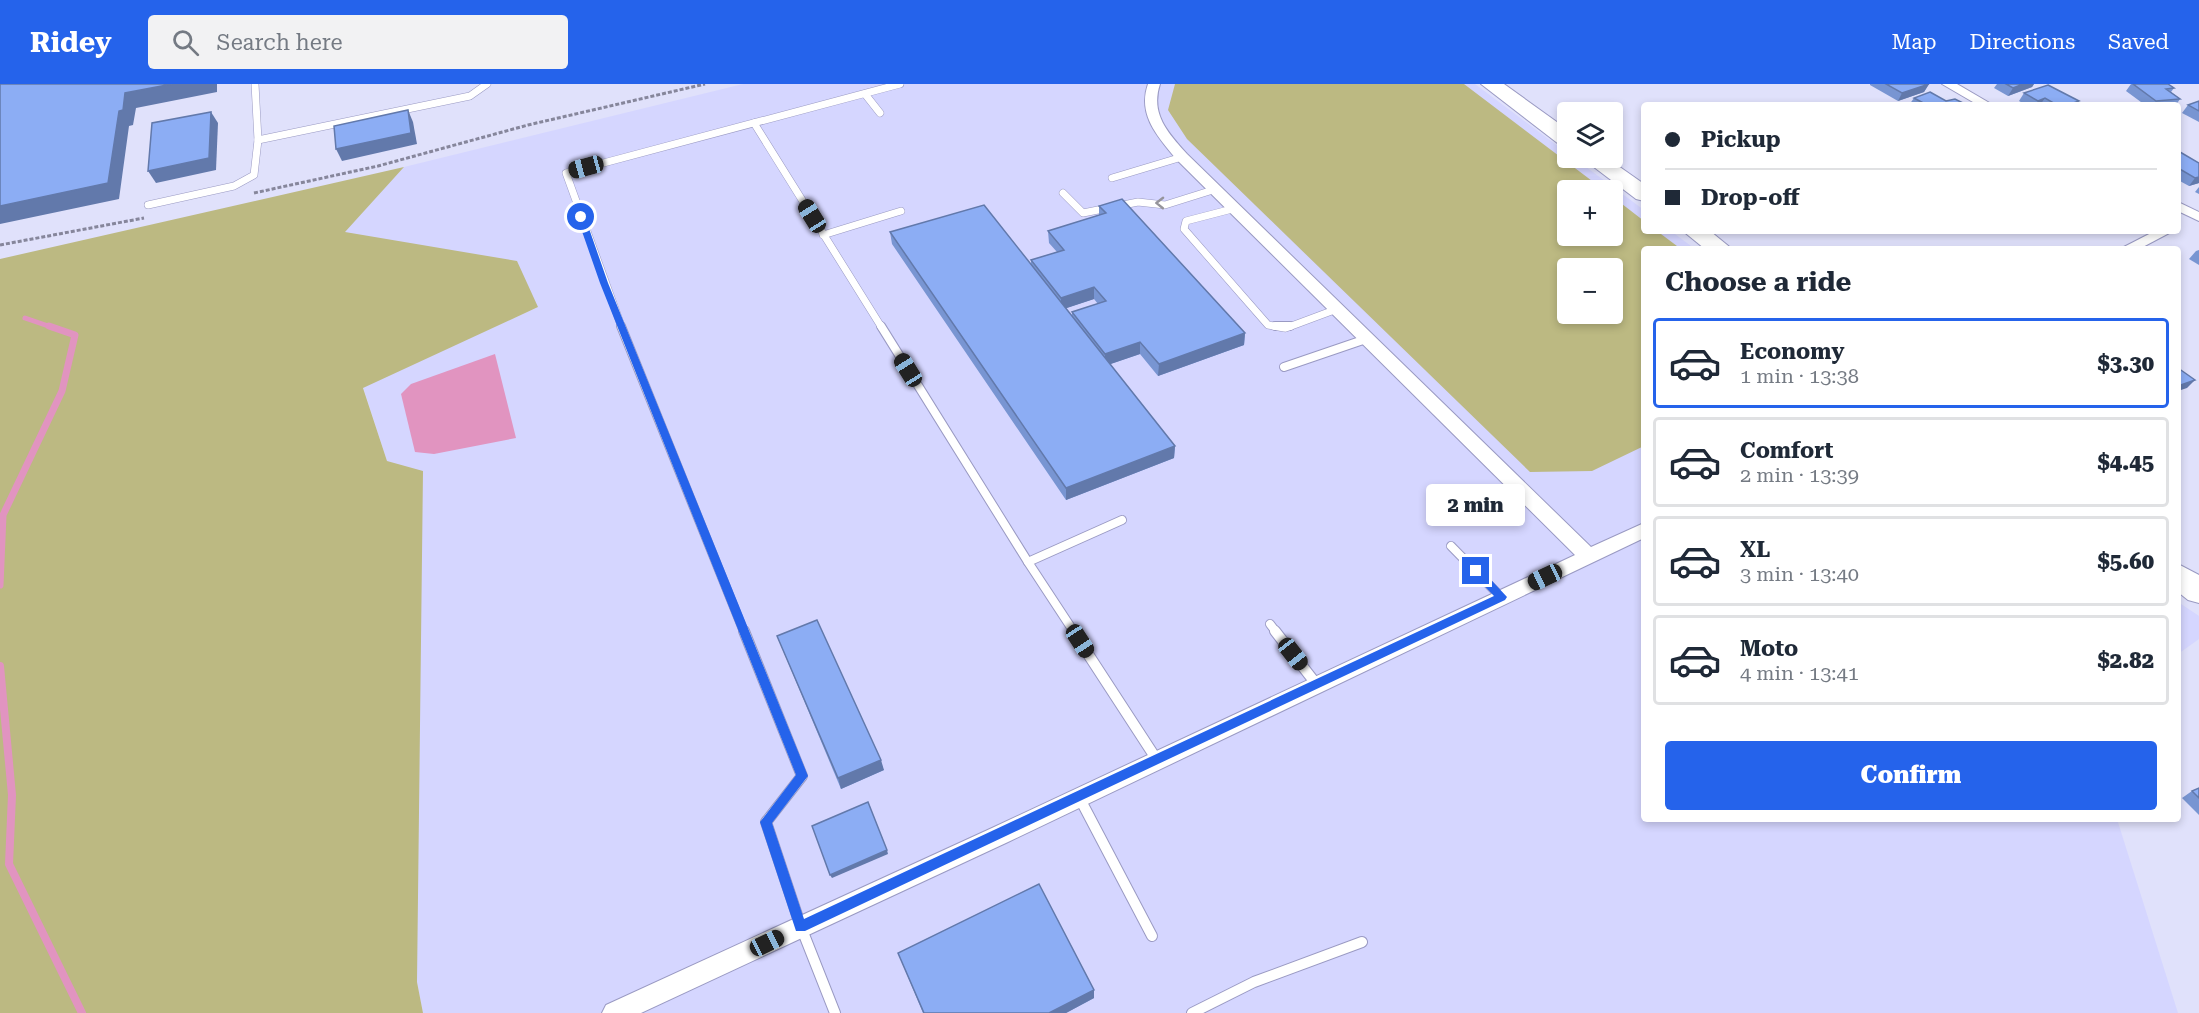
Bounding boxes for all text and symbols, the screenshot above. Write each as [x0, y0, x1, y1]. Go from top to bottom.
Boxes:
search box [148, 15, 568, 69]
text: Ridey [30, 26, 112, 59]
icon: search [169, 26, 202, 59]
text: Search here [217, 30, 343, 55]
text: Map [1892, 30, 1936, 54]
text: Directions [1969, 30, 2075, 54]
text: Saved [2108, 30, 2169, 54]
map controls [1557, 102, 1623, 324]
button: layers [1557, 102, 1623, 168]
text: Pickup [1701, 127, 1781, 152]
car [566, 154, 606, 180]
button: + [1557, 180, 1623, 246]
text: Drop-off [1701, 185, 1799, 210]
car [795, 196, 829, 236]
one-way arrow [1155, 197, 1164, 209]
route start [567, 203, 594, 230]
button: − [1557, 258, 1623, 324]
text: Choose a ride [1665, 266, 1851, 298]
icon: car [1668, 336, 1722, 390]
text: Economy [1740, 339, 1844, 364]
car [891, 350, 925, 390]
text: $3.30 [2097, 351, 2154, 376]
text: 1 min · 13:38 [1740, 364, 1859, 388]
icon: car [1668, 435, 1722, 489]
text: Comfort [1740, 438, 1833, 463]
text: $4.45 [2097, 450, 2154, 475]
text: 2 min · 13:39 [1740, 463, 1859, 487]
callout: 2 min [1426, 484, 1526, 526]
text: 2 min [1447, 493, 1504, 517]
icon: car [1668, 534, 1722, 588]
text: XL [1740, 537, 1770, 562]
text: $5.60 [2097, 549, 2154, 574]
route end [1462, 557, 1489, 584]
car [1525, 561, 1565, 593]
text: 3 min · 13:40 [1740, 562, 1859, 586]
car [1063, 621, 1097, 661]
icon: car [1668, 633, 1722, 687]
car [1275, 634, 1311, 674]
text: Moto [1740, 636, 1798, 661]
text: $2.82 [2097, 648, 2154, 673]
text: 4 min · 13:41 [1740, 661, 1859, 685]
button: Confirm [1665, 741, 2157, 810]
car [747, 927, 787, 959]

